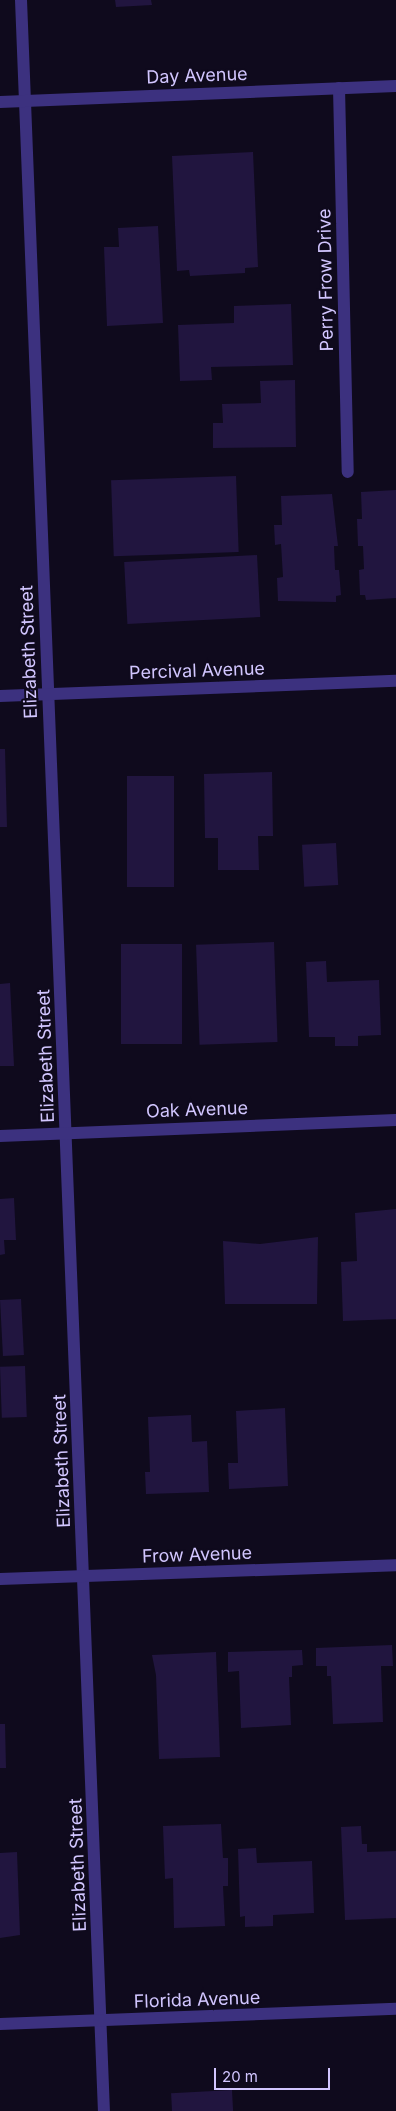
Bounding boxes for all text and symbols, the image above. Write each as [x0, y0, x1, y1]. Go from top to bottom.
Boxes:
street label: Day Avenue [146, 63, 248, 89]
street label: Perry Frow Drive [314, 208, 338, 352]
street label: Elizabeth Street [16, 585, 42, 719]
street label: Percival Avenue [129, 658, 265, 684]
street label: Elizabeth Street [33, 989, 59, 1123]
street label: Oak Avenue [146, 1097, 248, 1123]
street label: Elizabeth Street [49, 1394, 75, 1528]
street label: Frow Avenue [142, 1542, 252, 1568]
street label: Elizabeth Street [65, 1798, 91, 1932]
street label: Florida Avenue [133, 1987, 261, 2013]
scale bar [216, 2058, 332, 2090]
text: 20 m [222, 2067, 258, 2086]

